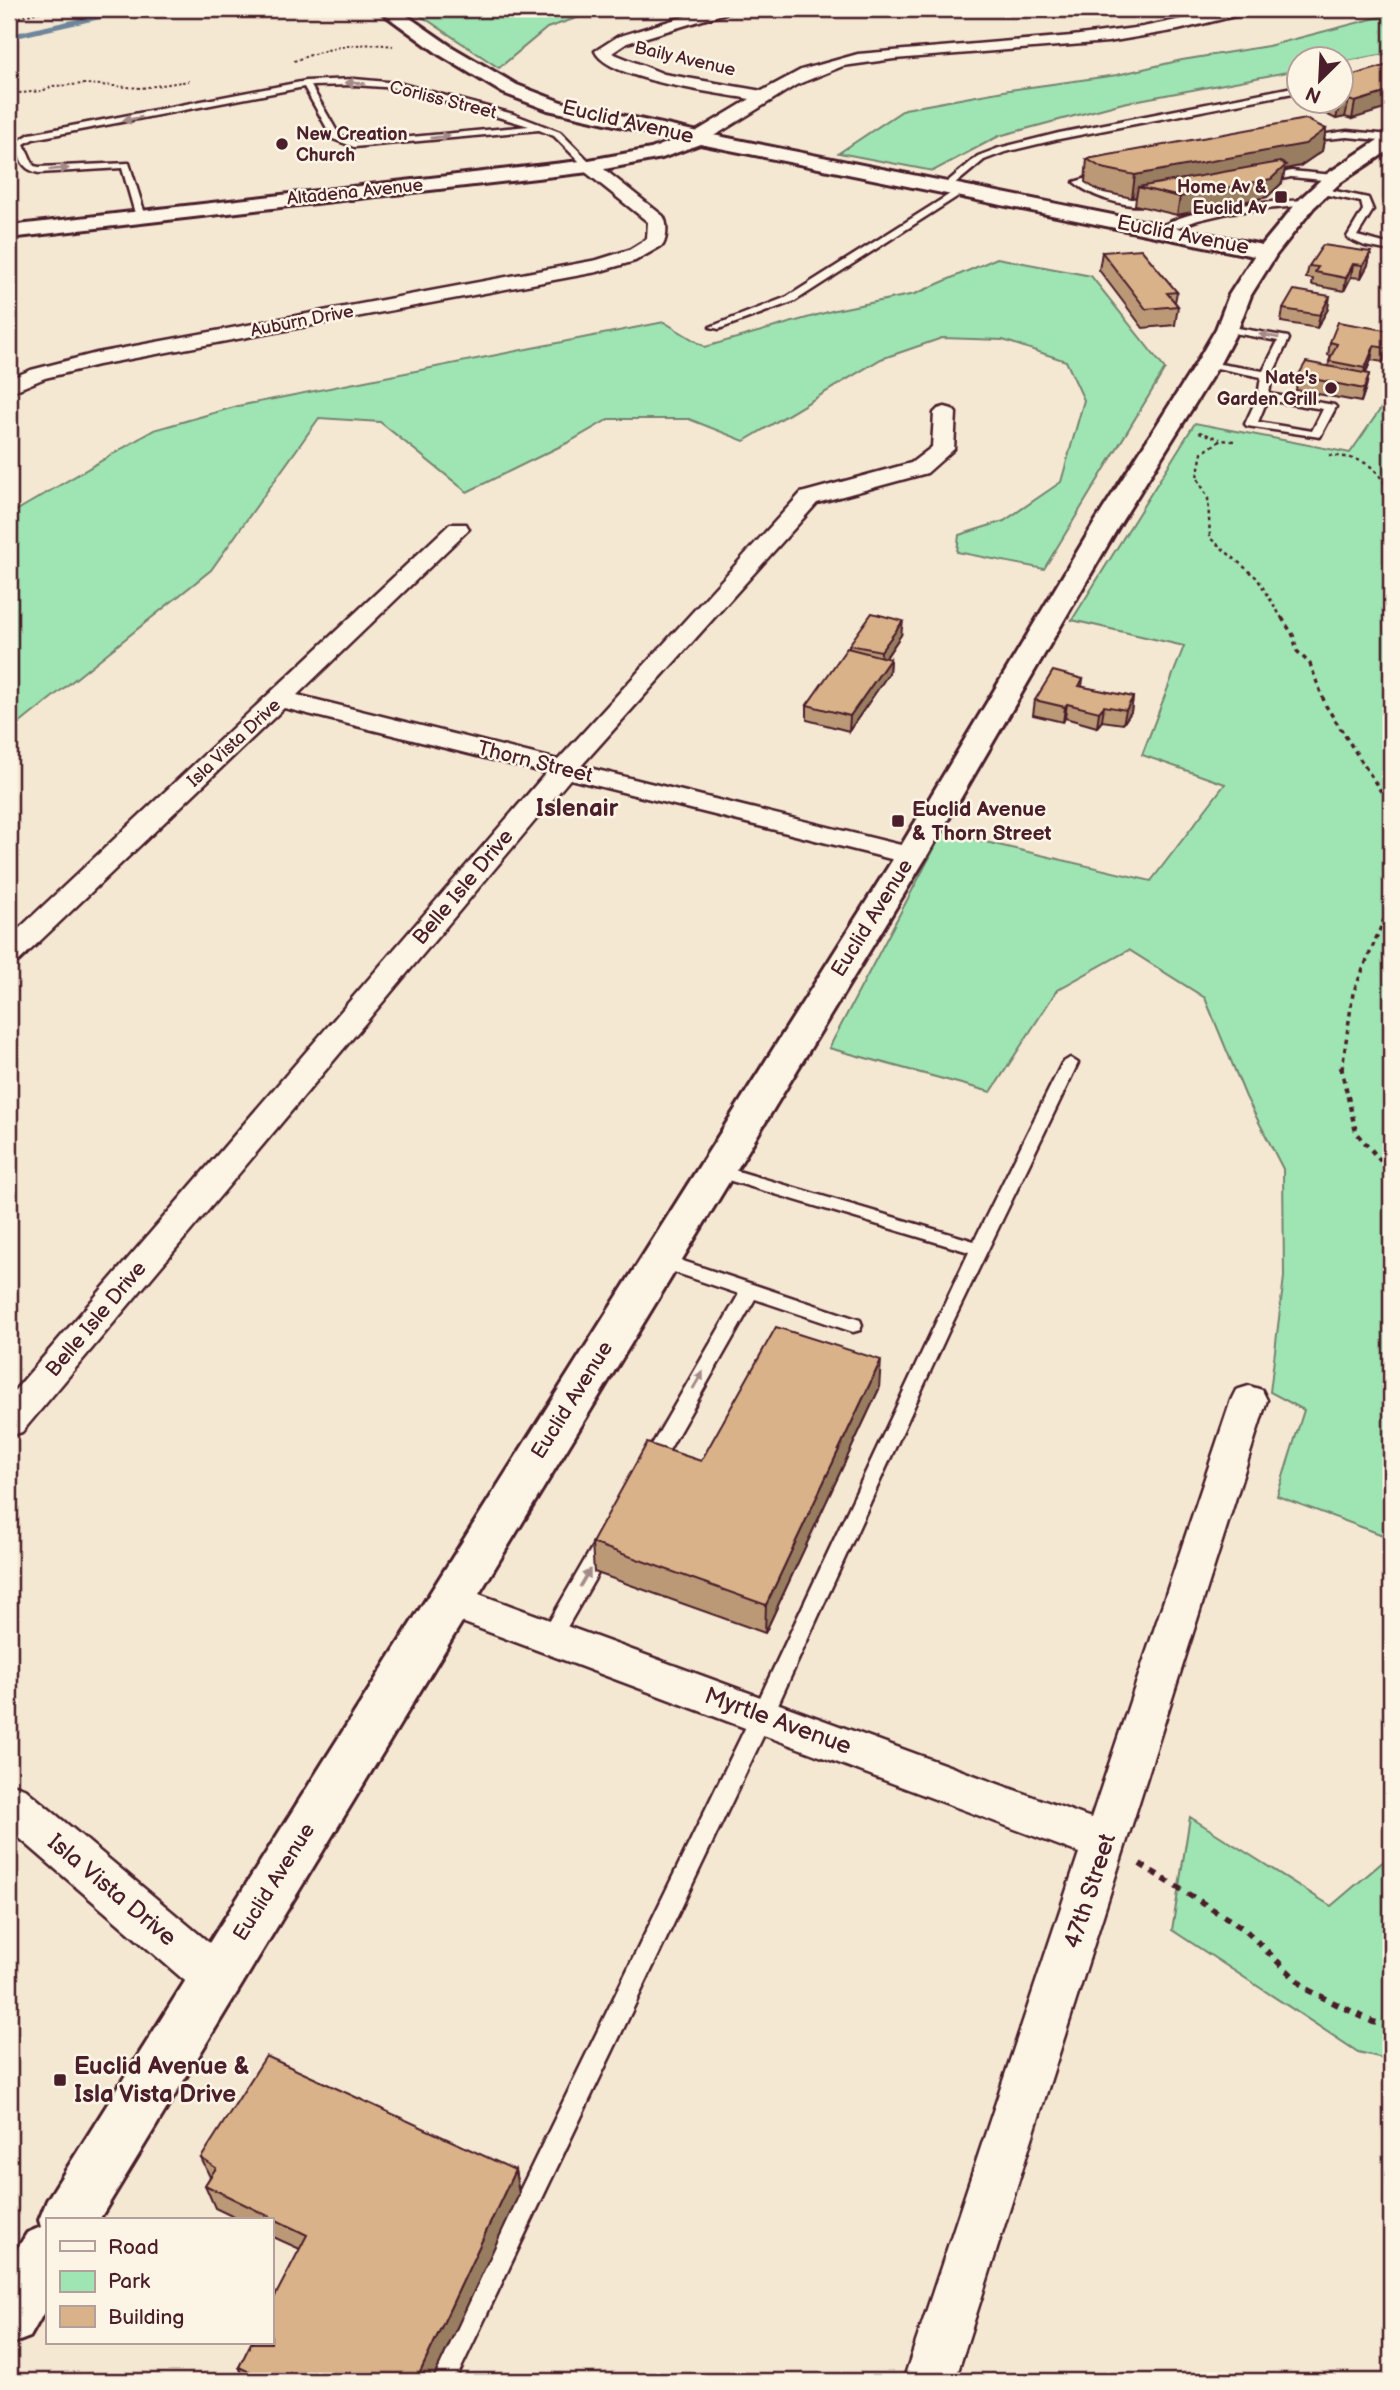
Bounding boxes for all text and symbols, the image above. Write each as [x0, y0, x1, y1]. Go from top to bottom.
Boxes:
street label: Baily Avenue [632, 37, 738, 81]
north arrow [1284, 46, 1354, 116]
one-way arrow [344, 77, 366, 88]
street label: Corliss Street [387, 77, 499, 124]
text: N [1302, 81, 1325, 108]
street label: Euclid Avenue [560, 95, 696, 149]
one-way arrow [120, 113, 142, 124]
place label: New Creation Church [296, 124, 407, 166]
one-way arrow [429, 131, 451, 142]
marker: New Creation Church [274, 136, 290, 152]
one-way arrow [48, 163, 70, 174]
street label: Altadena Avenue [286, 174, 424, 210]
place label: Home Av & Euclid Av [1177, 177, 1267, 219]
marker: Home Av & Euclid Av [1273, 189, 1289, 205]
street label: Euclid Avenue [1115, 210, 1251, 260]
street label: Auburn Drive [249, 301, 356, 341]
one-way arrow [1258, 330, 1280, 341]
place label: Nate's Garden Grill [1217, 368, 1317, 410]
marker: Nate's Garden Grill [1323, 380, 1339, 396]
street label: Isla Vista Drive [183, 694, 285, 791]
street label: Thorn Street [475, 736, 596, 789]
district label: Islenair [536, 794, 619, 823]
place label: Euclid Avenue & Thorn Street [912, 797, 1052, 846]
marker: Euclid Avenue & Thorn Street [890, 813, 906, 829]
street label: Belle Isle Drive [407, 824, 519, 950]
street label: Euclid Avenue [826, 855, 918, 981]
street label: Belle Isle Drive [40, 1256, 152, 1382]
street label: Euclid Avenue [526, 1337, 618, 1463]
one-way arrow [692, 1371, 704, 1390]
one-way arrow [579, 1568, 591, 1587]
street label: Myrtle Avenue [701, 1681, 855, 1761]
street label: Euclid Avenue [228, 1819, 320, 1945]
street label: Isla Vista Drive [42, 1828, 182, 1952]
street label: 47th Street [1058, 1829, 1122, 1952]
place label: Euclid Avenue & Isla Vista Drive [74, 2052, 250, 2109]
marker: Euclid Avenue & Isla Vista Drive [52, 2072, 68, 2088]
legend [46, 2218, 273, 2344]
text: Road [108, 2235, 159, 2260]
text: Park [108, 2269, 151, 2294]
text: Building [108, 2305, 184, 2330]

